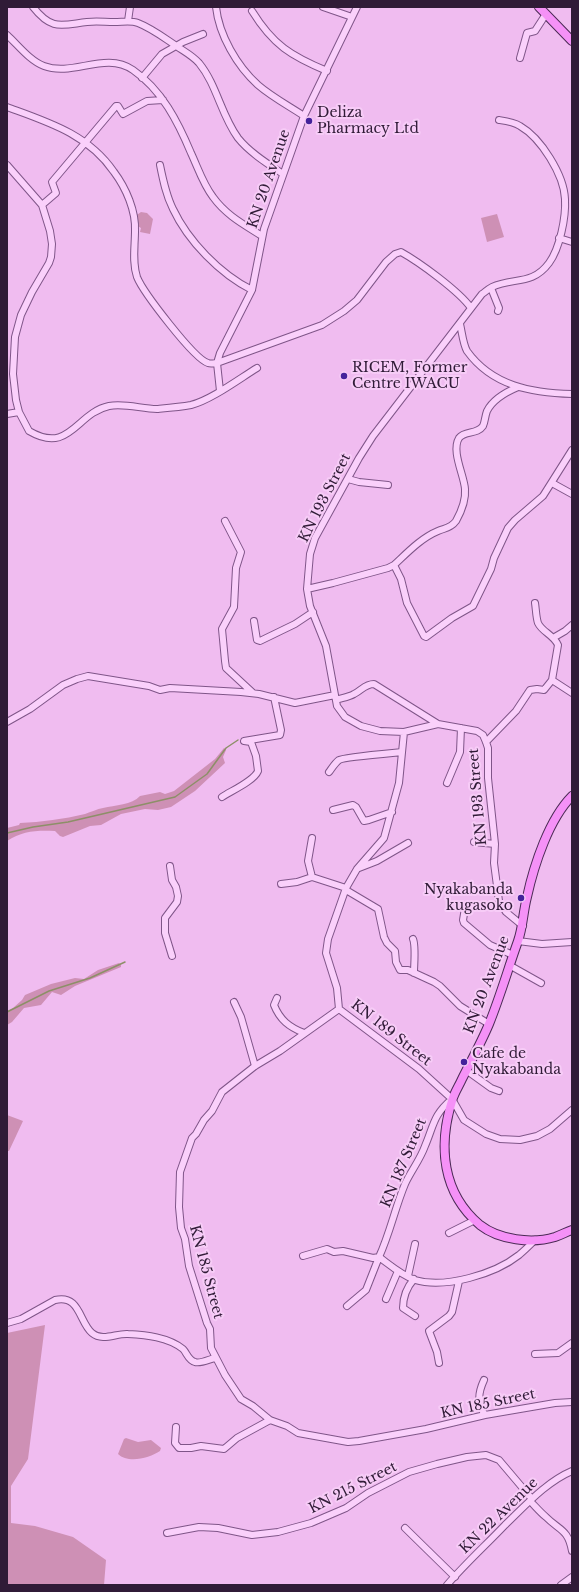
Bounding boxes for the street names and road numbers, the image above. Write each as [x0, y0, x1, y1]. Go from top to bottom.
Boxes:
street label: KN 20 Avenue [244, 127, 294, 231]
street label: KN 193 Street [295, 451, 355, 545]
street label: KN 193 Street [465, 748, 491, 846]
street label: KN 20 Avenue [461, 934, 513, 1036]
street label: KN 189 Street [347, 996, 435, 1070]
street label: KN 187 Street [378, 1116, 430, 1210]
street label: KN 185 Street [185, 1223, 227, 1321]
street label: KN 185 Street [439, 1386, 537, 1422]
street label: KN 215 Street [306, 1459, 400, 1517]
street label: KN 22 Avenue [456, 1474, 542, 1558]

